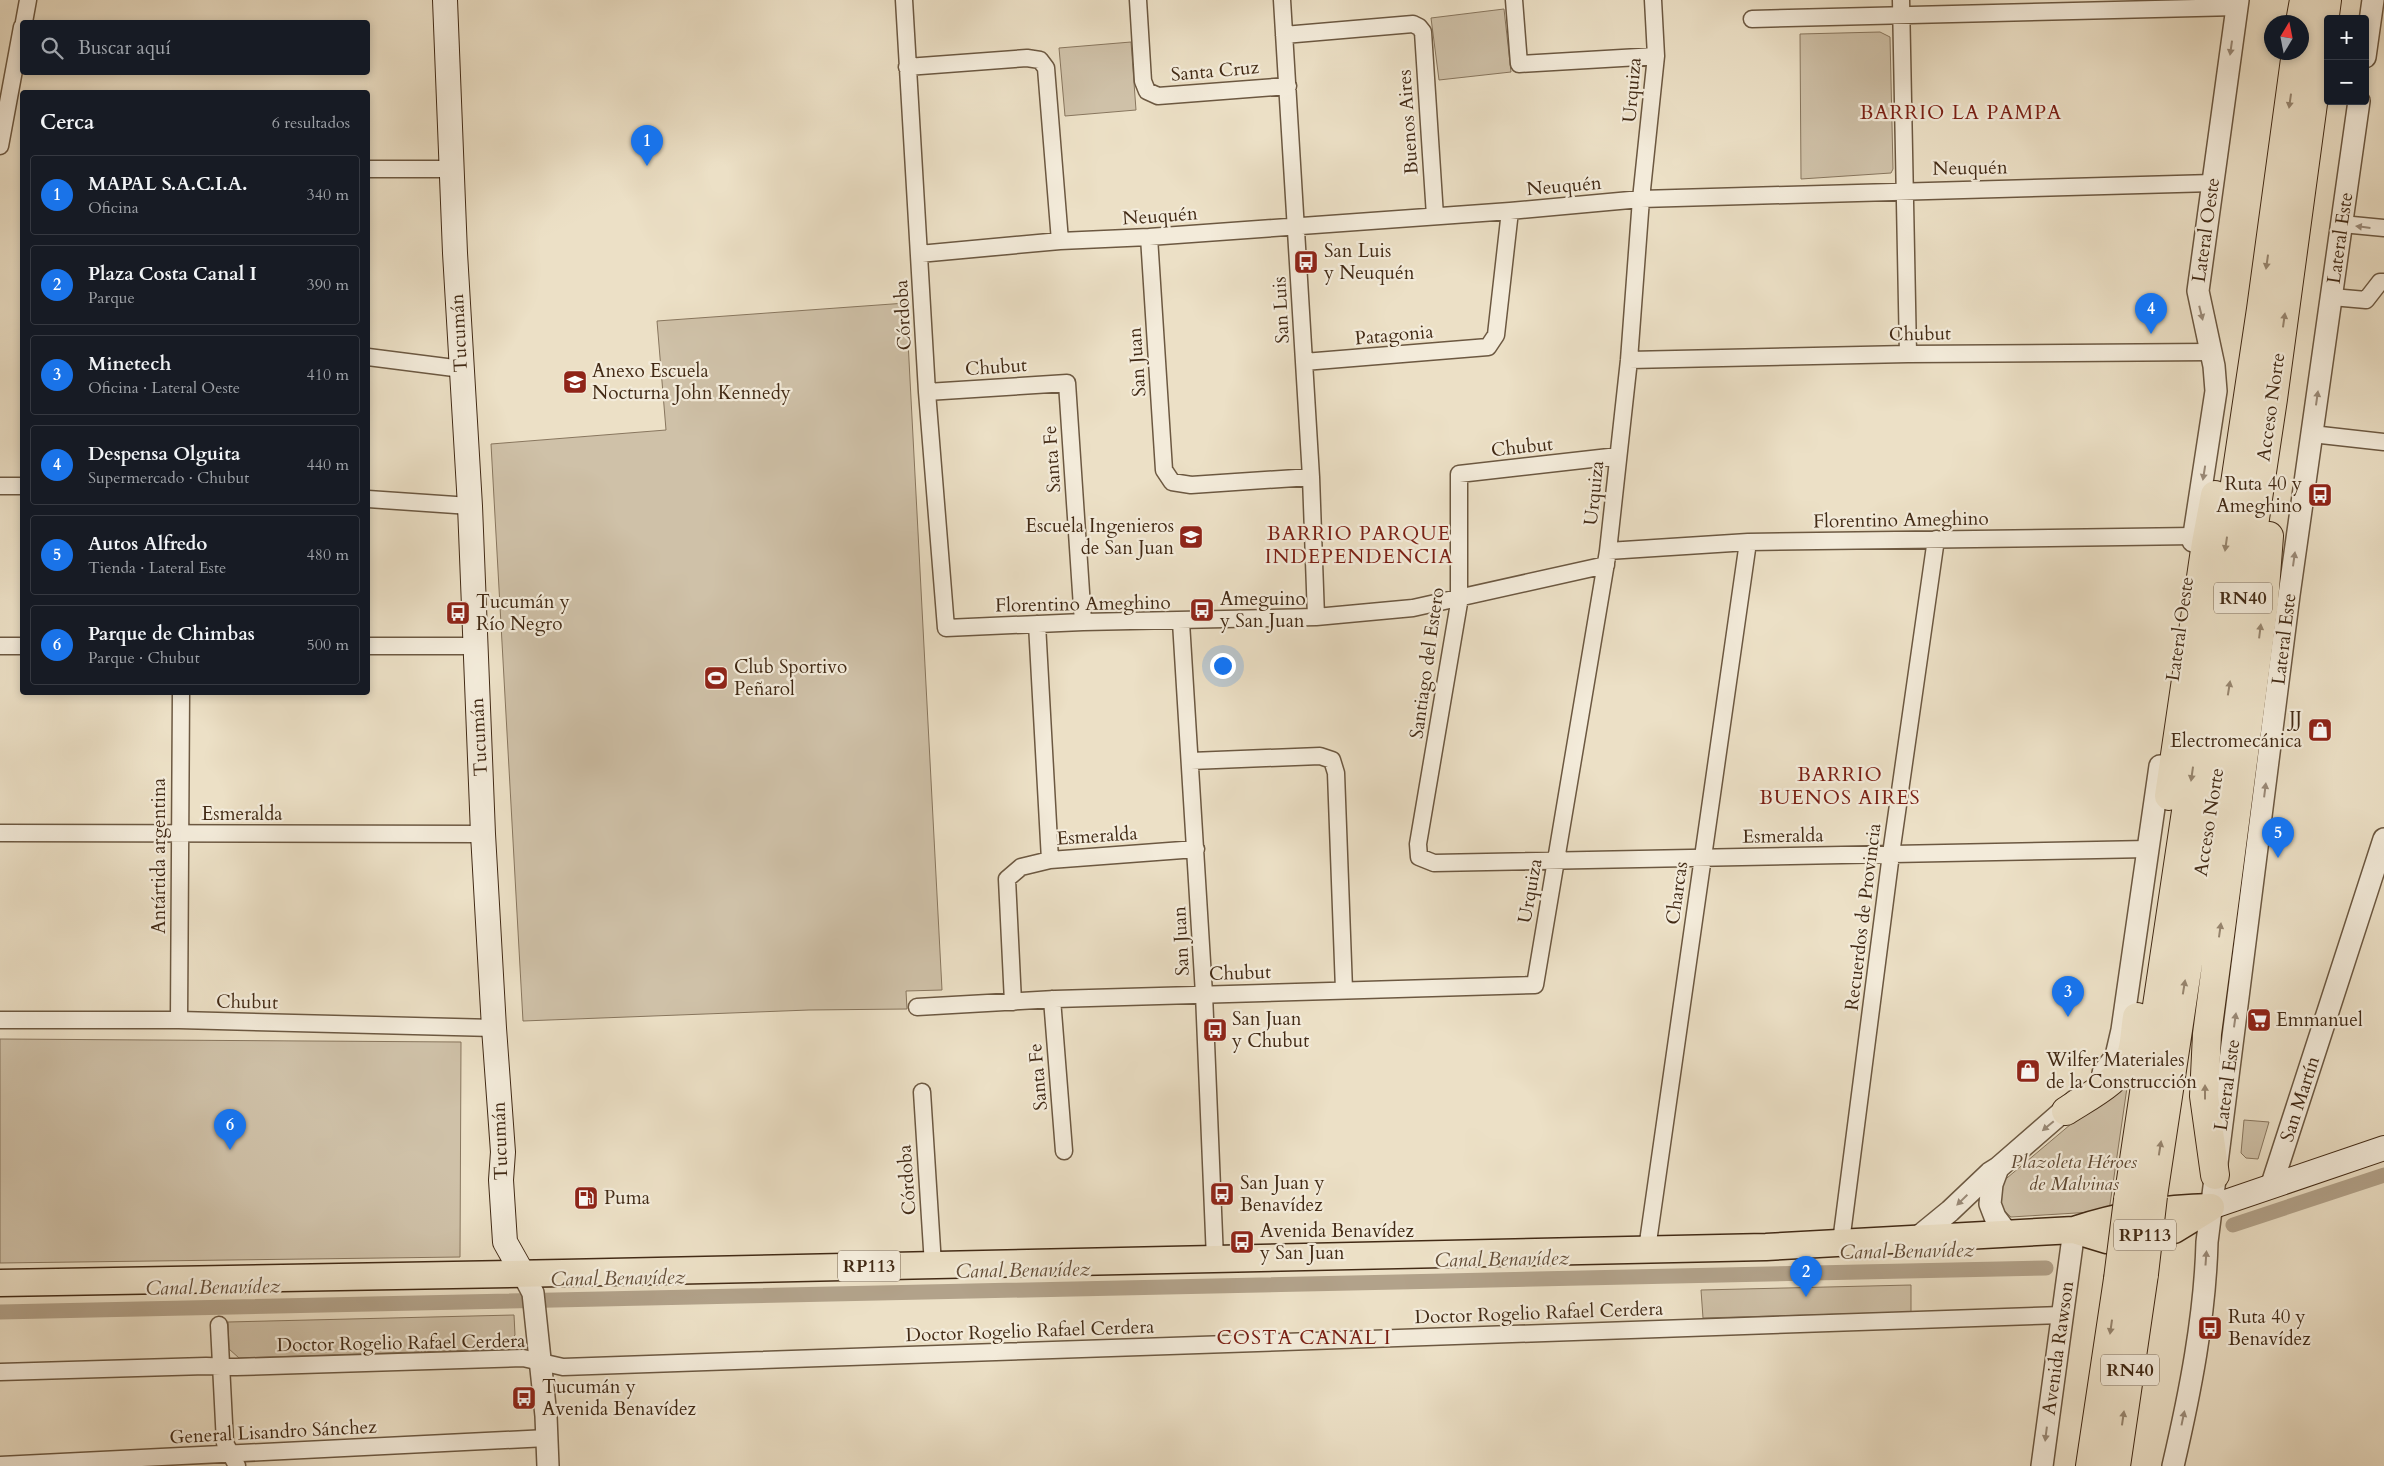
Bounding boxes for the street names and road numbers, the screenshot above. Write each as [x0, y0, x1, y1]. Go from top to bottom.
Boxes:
street label: Santa Cruz [1170, 54, 1261, 88]
street label: Urquiza [1616, 56, 1648, 124]
street label: Buenos Aires [1391, 69, 1425, 175]
street label: Neuquén [1932, 154, 2008, 182]
street label: Neuquén [1525, 170, 1603, 202]
street label: Lateral Oeste [2186, 176, 2226, 284]
street label: Lateral Este [2321, 191, 2359, 285]
street label: Neuquén [1122, 200, 1199, 232]
street label: San Luis [1266, 276, 1296, 344]
street label: Córdoba [888, 279, 918, 351]
street label: Tucumán [444, 293, 474, 373]
street label: Patagonia [1354, 319, 1434, 351]
street label: Chubut [1889, 320, 1951, 348]
street label: San Juan [1122, 326, 1152, 398]
street label: Acceso Norte [2251, 351, 2291, 463]
street label: Chubut [964, 352, 1028, 382]
street label: Santa Fe [1037, 425, 1067, 493]
street label: Chubut [1490, 431, 1554, 463]
street label: Urquiza [1578, 459, 1610, 527]
street label: Florentino Ameghino [1813, 505, 1989, 535]
street label: Lateral Oeste [2160, 575, 2200, 683]
road number: RN40 [2214, 582, 2272, 614]
street label: Santiago del Estero [1404, 586, 1450, 740]
street label: Florentino Ameghino [995, 589, 1171, 619]
street label: Lateral Este [2265, 592, 2303, 686]
street label: Tucumán [464, 697, 494, 777]
street label: Acceso Norte [2188, 766, 2230, 878]
street label: Antártida argentina [146, 778, 172, 934]
street label: Esmeralda [201, 801, 283, 827]
street label: Esmeralda [1056, 820, 1138, 852]
street label: Esmeralda [1742, 822, 1824, 850]
street label: Recuerdos de Provincia [1839, 822, 1887, 1012]
street label: Urquiza [1512, 857, 1548, 925]
street label: Charcas [1660, 860, 1694, 926]
street label: San Juan [1166, 905, 1196, 976]
street label: Chubut [1209, 959, 1271, 987]
street label: Chubut [216, 988, 278, 1016]
street label: Lateral Este [2208, 1038, 2246, 1132]
street label: Santa Fe [1022, 1042, 1054, 1112]
street label: San Martín [2274, 1053, 2326, 1145]
street label: Tucumán [486, 1101, 514, 1181]
street label: Córdoba [892, 1144, 922, 1216]
road number: RP113 [2114, 1220, 2176, 1250]
road number: RP113 [838, 1250, 900, 1282]
street label: Avenida Rawson [2036, 1279, 2080, 1417]
street label: Doctor Rogelio Rafael Cerdera [1414, 1296, 1664, 1330]
street label: Doctor Rogelio Rafael Cerdera [905, 1314, 1155, 1348]
street label: Doctor Rogelio Rafael Cerdera [276, 1328, 526, 1358]
road number: RN40 [2101, 1354, 2159, 1386]
street label: General Lisandro Sánchez [169, 1414, 378, 1450]

